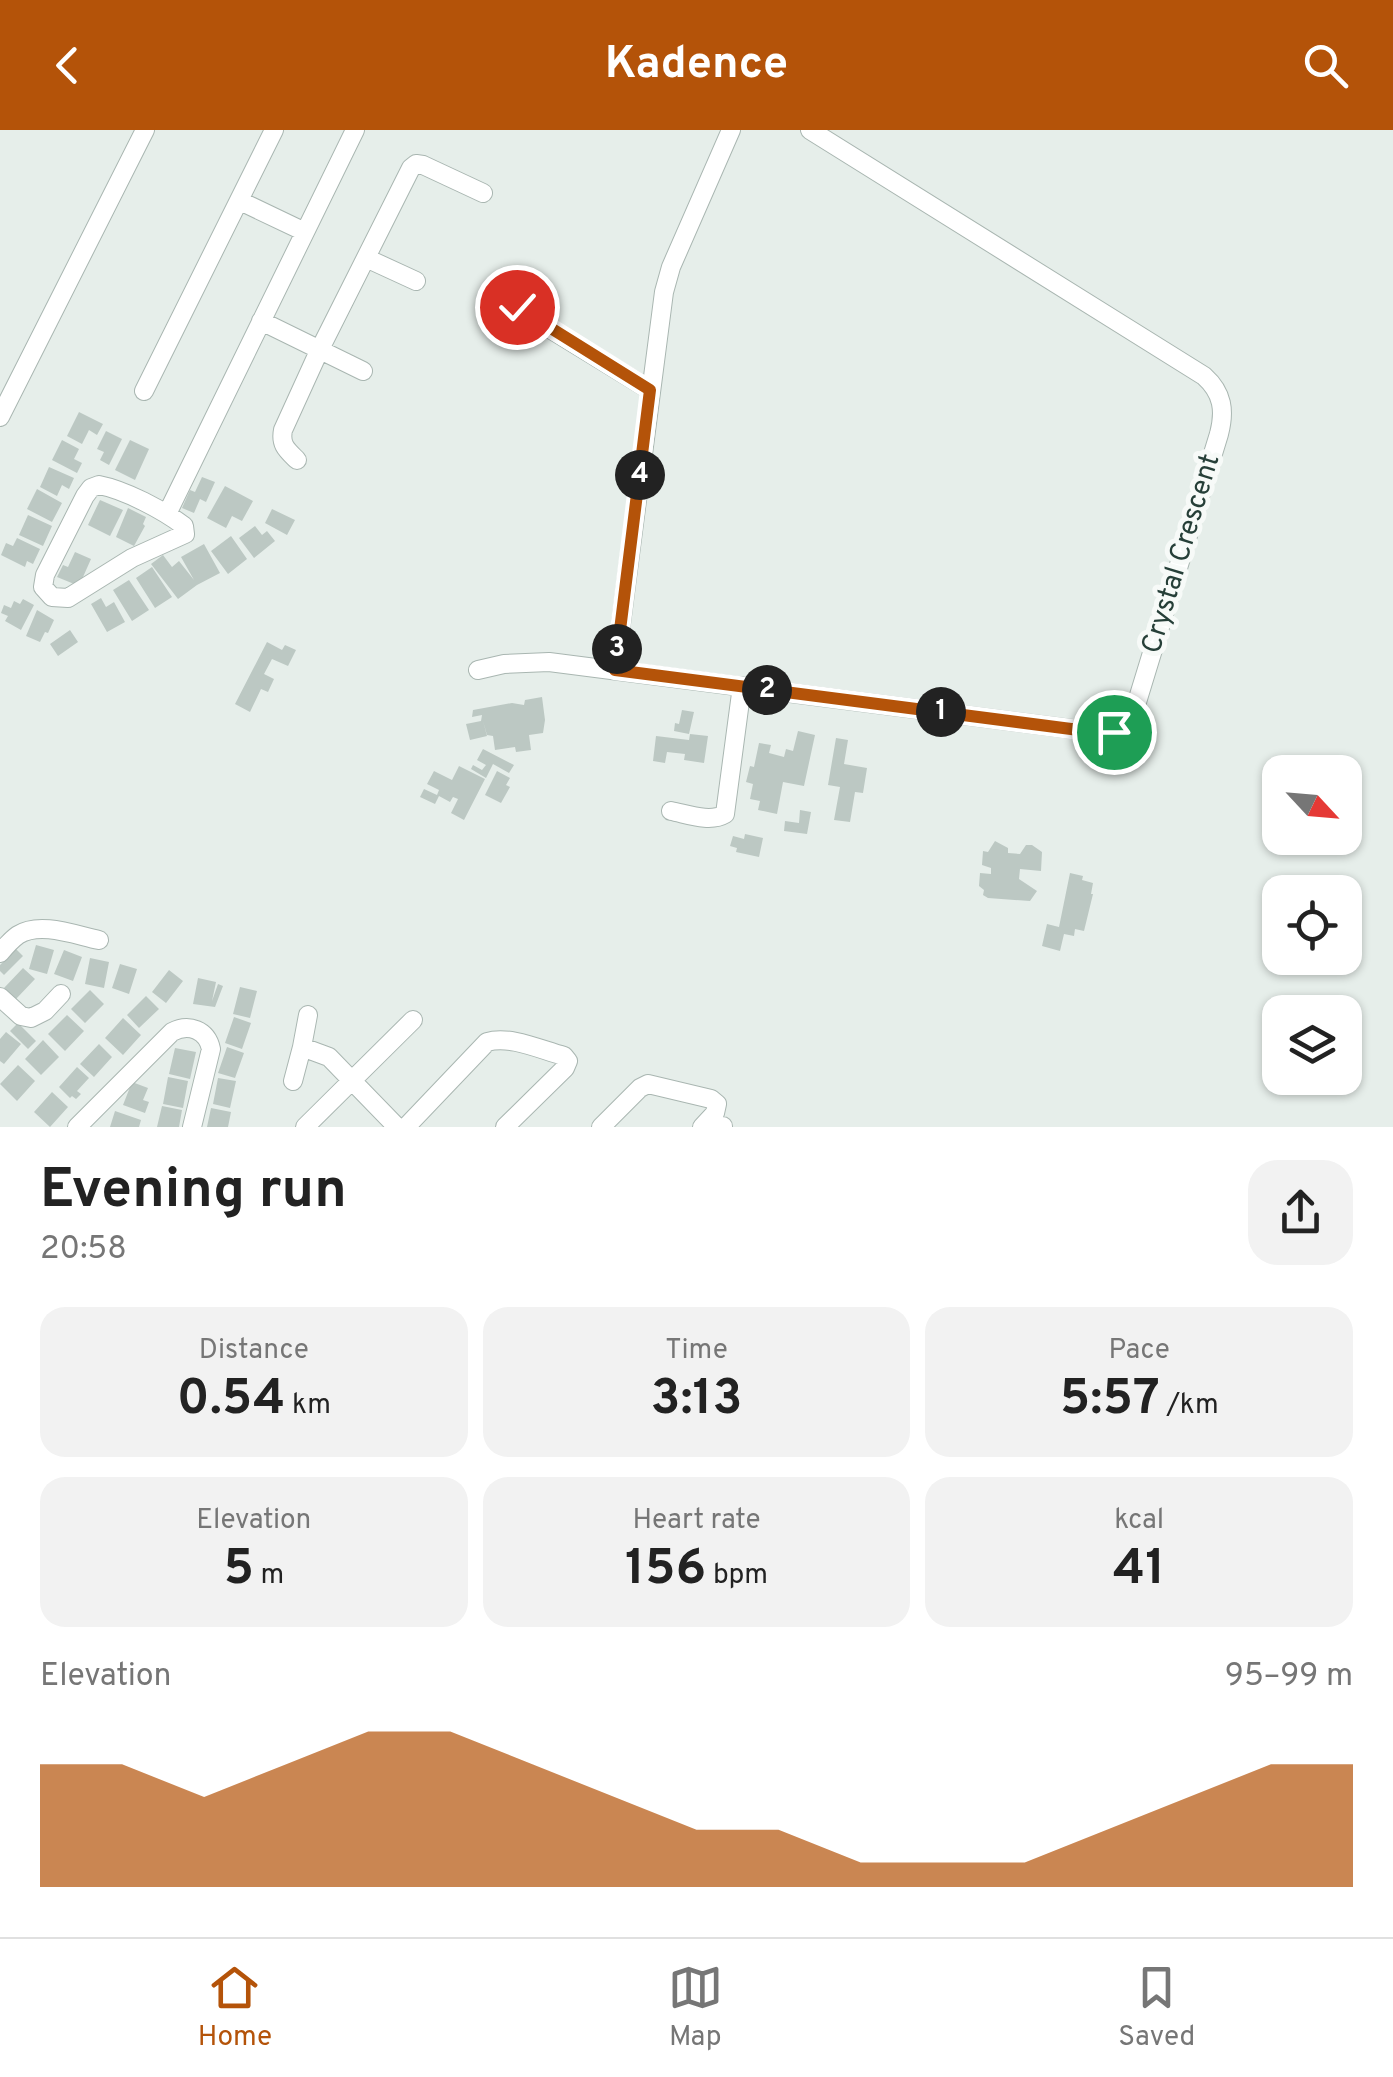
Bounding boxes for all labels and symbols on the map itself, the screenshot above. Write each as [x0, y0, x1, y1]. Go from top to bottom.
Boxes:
pin [475, 265, 560, 350]
pin: 4 [615, 450, 665, 500]
street label: Crystal Crescent [1135, 450, 1229, 658]
pin: 3 [592, 624, 642, 674]
pin: 2 [742, 665, 792, 715]
pin: 1 [916, 687, 966, 737]
pin [1072, 690, 1157, 775]
north arrow [1262, 755, 1362, 855]

